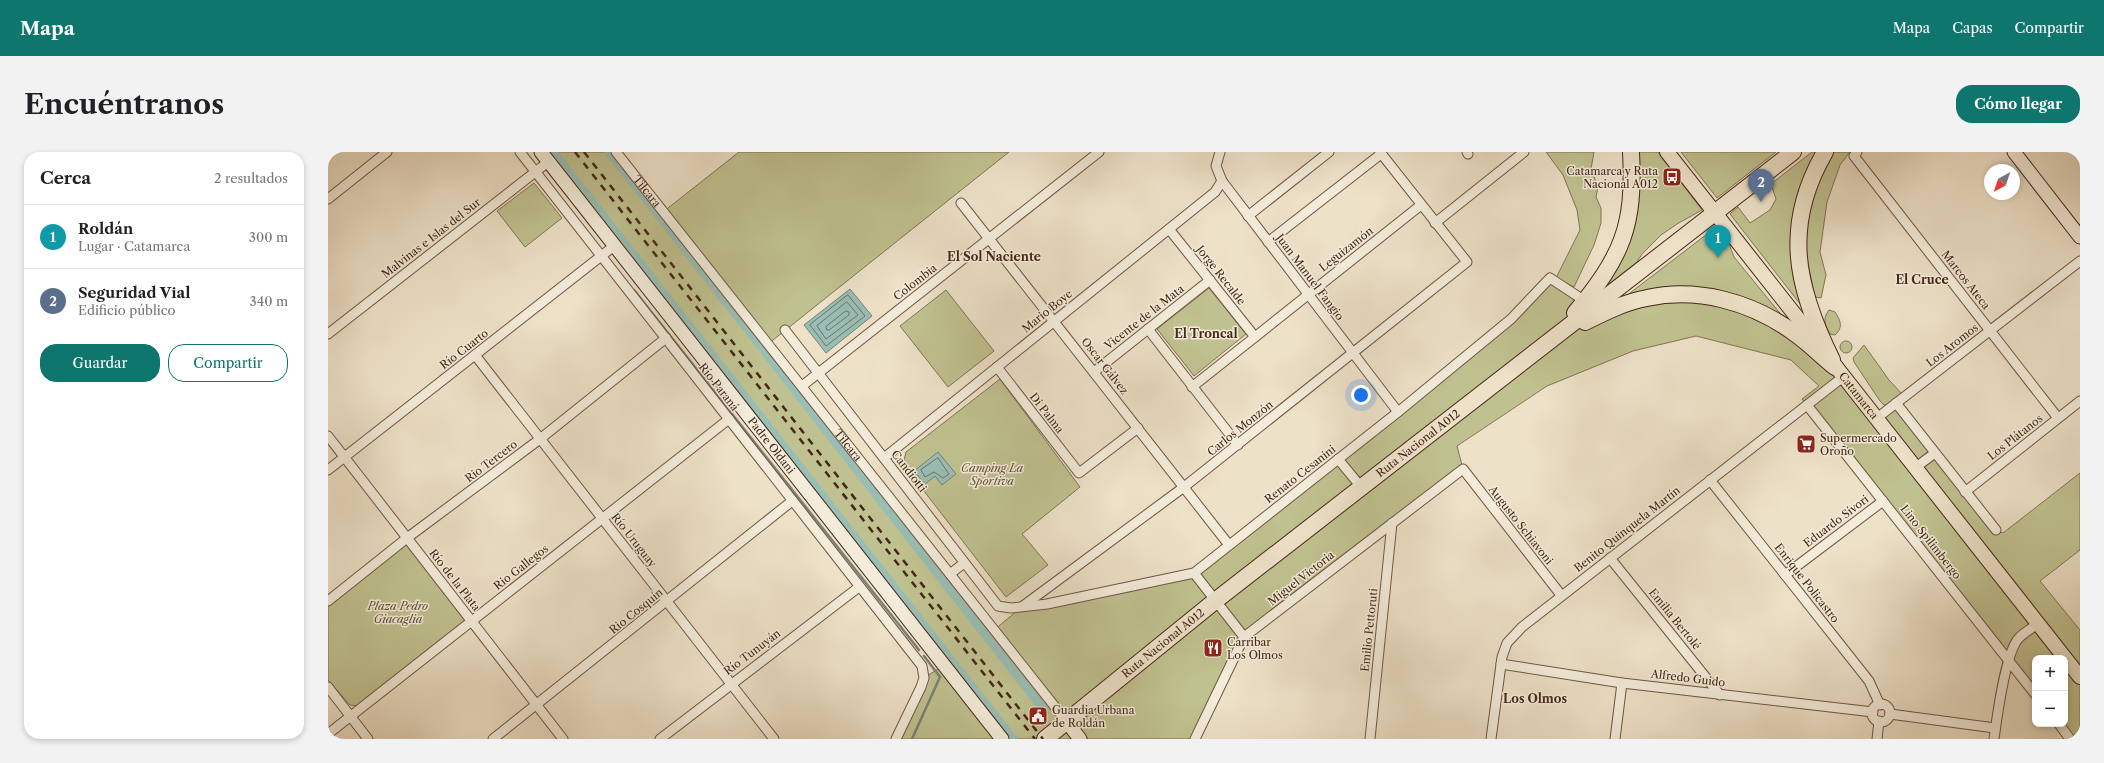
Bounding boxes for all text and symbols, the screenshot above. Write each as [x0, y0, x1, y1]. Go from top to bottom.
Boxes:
text: Mapa [20, 17, 75, 40]
text: Mapa [1893, 19, 1930, 37]
text: Capas [1952, 19, 1993, 37]
text: Compartir [2015, 19, 2084, 37]
button: Cómo llegar [1956, 85, 2080, 123]
text: Encuéntranos [24, 87, 224, 121]
place label: Catamarca y Ruta Nacional A012 [1566, 164, 1658, 191]
north arrow [1984, 164, 2020, 200]
bus stop icon: Catamarca y Ruta Nacional A012 [1661, 166, 1683, 188]
text: Cerca [40, 168, 91, 188]
pin: 2 [1748, 169, 1774, 202]
text: 2 resultados [214, 170, 288, 186]
street label: Tilcara [630, 172, 664, 210]
street label: Malvinas e Islas del Sur [379, 195, 483, 281]
text: Roldán [78, 219, 133, 238]
street label: Leguizamón [1316, 224, 1376, 274]
pin: 1 [1705, 225, 1731, 258]
text: 1 [50, 229, 56, 245]
text: 300 m [249, 229, 288, 245]
street label: Juan Manuel Fangio [1272, 230, 1347, 323]
text: Lugar · Catamarca [78, 238, 190, 254]
street label: Jorge Recalde [1192, 241, 1249, 308]
street label: Marcos Ateca [1939, 248, 1993, 312]
district label: El Sol Naciente [947, 249, 1041, 264]
street label: Colombia [890, 261, 940, 303]
district label: El Cruce [1895, 272, 1949, 287]
street label: Vicente de la Mata [1101, 281, 1187, 353]
text: Seguridad Vial [78, 283, 191, 302]
street label: Mario Boye [1019, 286, 1075, 336]
text: 2 [49, 293, 57, 309]
text: 340 m [250, 293, 288, 309]
text: Edificio público [78, 302, 176, 318]
street label: Los Aromos [1923, 320, 1981, 370]
street label: Río Cuarto [437, 326, 491, 372]
district label: El Troncal [1174, 326, 1238, 341]
street label: Oscar Gálvez [1078, 335, 1132, 397]
button: Guardar [40, 344, 160, 382]
button: Compartir [168, 344, 288, 382]
street label: Río Paraná [696, 360, 742, 414]
street label: Catamarca [1836, 369, 1882, 422]
your location [1351, 385, 1371, 405]
street label: Di Palma [1027, 390, 1067, 436]
street label: Carlos Monzón [1204, 397, 1276, 459]
street label: Ruta Nacional A012 [1373, 406, 1463, 480]
street label: Los Plátanos [1985, 411, 2046, 463]
street label: Padre Oldani [745, 414, 798, 477]
street label: Tilcara [831, 427, 865, 464]
place label: Supermercado Oroño [1820, 431, 1897, 458]
supermarket icon: Supermercado Oroño [1795, 433, 1817, 455]
street label: Rio Tercero [462, 437, 520, 485]
street label: Renato Cesanini [1262, 442, 1339, 506]
street label: Candiotti [888, 447, 930, 495]
park label: Camping La Sportiva [961, 461, 1023, 488]
street label: Augusto Schiavoni [1485, 482, 1557, 568]
street label: Benito Quinquela Martín [1571, 483, 1683, 575]
street label: Eduardo Sívori [1801, 492, 1872, 550]
street label: Lino Spilimbergo [1898, 502, 1965, 582]
street label: Río Uruguay [608, 510, 660, 571]
street label: Rio Gallegos [491, 541, 551, 593]
street label: Enrique Policastro [1772, 541, 1842, 626]
street label: Río de la Plata [426, 546, 484, 614]
street label: Miguel Victoria [1265, 548, 1337, 608]
street label: Rio Cosquín [606, 585, 666, 637]
street label: Emilia Bertolé [1646, 585, 1704, 653]
street label: Emilio Pettoruti [1358, 587, 1380, 672]
park label: Plaza Pedro Giacaglia [367, 599, 428, 626]
street label: Ruta Nacional A012 [1119, 606, 1207, 681]
street label: Río Tunuyán [721, 626, 783, 678]
place label: Carribar Los Olmos [1227, 635, 1283, 662]
restaurant icon: Carribar Los Olmos [1202, 637, 1224, 659]
map controls [2032, 655, 2068, 727]
button: + [2032, 655, 2068, 691]
street label: Alfredo Guido [1649, 666, 1726, 690]
district label: Los Olmos [1503, 691, 1567, 706]
button: − [2032, 691, 2068, 727]
place label: Guardia Urbana de Roldán [1052, 703, 1135, 730]
public building icon: Guardia Urbana de Roldán [1027, 705, 1049, 727]

